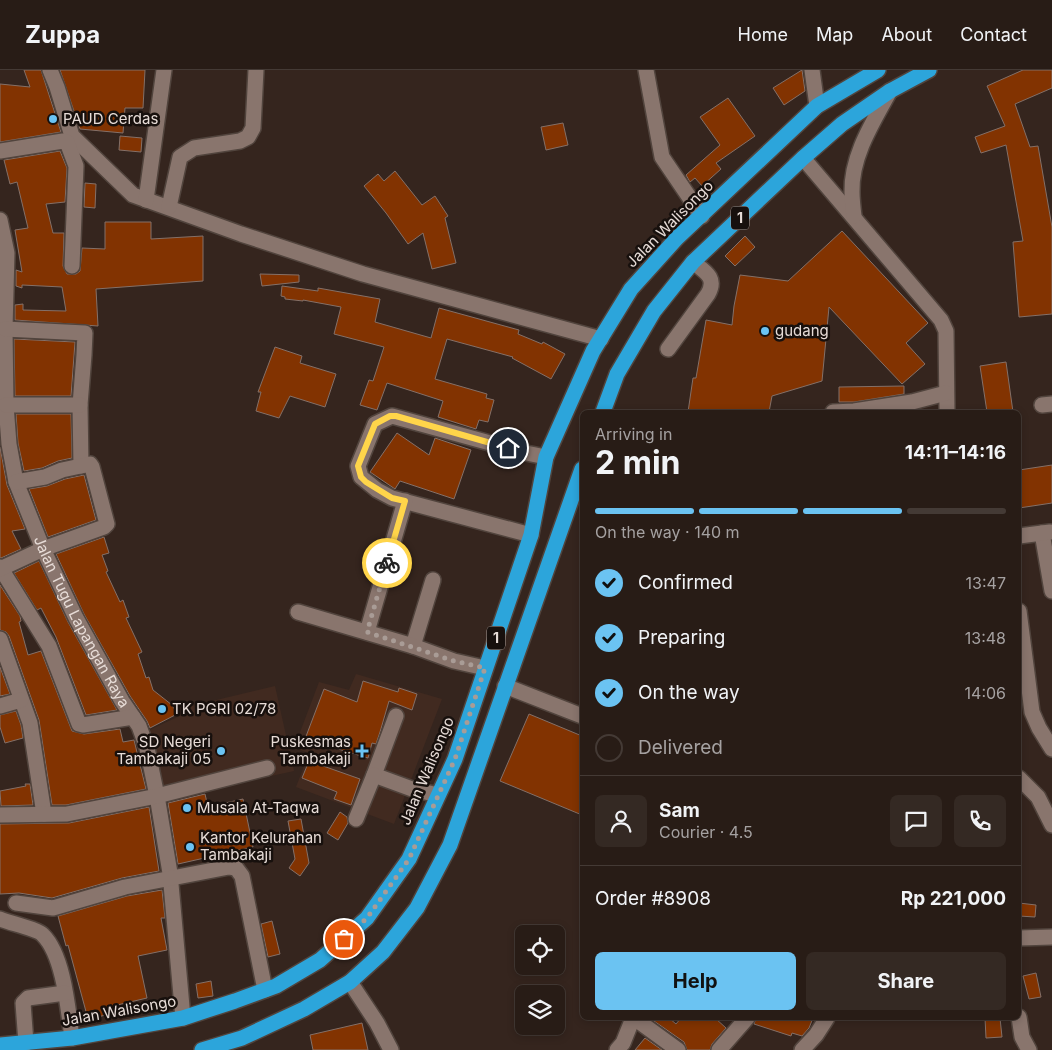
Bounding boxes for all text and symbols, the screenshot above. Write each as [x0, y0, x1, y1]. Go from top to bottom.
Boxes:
text: Zuppa [25, 20, 100, 49]
text: Home [738, 24, 788, 45]
text: Map [816, 24, 853, 45]
text: About [881, 24, 932, 45]
text: Contact [960, 24, 1027, 45]
place label: PAUD Cerdas [63, 109, 158, 128]
marker: PAUD Cerdas [47, 113, 59, 125]
street label: Jalan Walisongo [622, 176, 717, 271]
road number: 1 [731, 206, 749, 230]
place label: gudang [775, 321, 829, 340]
marker: gudang [759, 325, 771, 337]
text: Arriving in [595, 424, 672, 444]
pin [487, 427, 529, 469]
icon: home [494, 434, 522, 462]
text: 14:11–14:16 [905, 441, 1006, 464]
text: 2 min [595, 443, 681, 482]
text: On the way · 140 m [595, 522, 740, 542]
street label: Jalan Tugu Lapangan Raya [30, 533, 134, 711]
courier [362, 538, 412, 588]
icon: bike [373, 549, 401, 577]
icon: check [595, 569, 623, 597]
text: Confirmed [638, 571, 733, 594]
text: 13:47 [966, 573, 1006, 593]
icon: check [595, 624, 623, 652]
road number: 1 [487, 626, 505, 650]
text: Preparing [638, 626, 725, 649]
text: 13:48 [965, 628, 1006, 648]
icon: check [595, 679, 623, 707]
text: On the way [638, 681, 740, 704]
text: 14:06 [965, 683, 1006, 703]
place label: TK PGRI 02/78 [172, 699, 276, 718]
marker: TK PGRI 02/78 [156, 703, 168, 715]
street label: Jalan Walisongo [395, 714, 458, 828]
place label: SD Negeri Tambakaji 05 [116, 732, 211, 768]
place label: Puskesmas Tambakaji [271, 732, 351, 768]
text: Delivered [638, 736, 723, 759]
marker: Puskesmas Tambakaji [355, 744, 369, 758]
marker: SD Negeri Tambakaji 05 [215, 745, 227, 757]
button: person [595, 795, 647, 847]
button: chat [890, 795, 942, 847]
button: phone [954, 795, 1006, 847]
place label: Musala At-Taqwa [197, 798, 319, 817]
text: Sam [659, 799, 700, 822]
marker: Musala At-Taqwa [181, 802, 193, 814]
text: Courier · 4.5 [659, 822, 753, 842]
place label: Kantor Kelurahan Tambakaji [200, 828, 322, 864]
marker: Kantor Kelurahan Tambakaji [184, 841, 196, 853]
text: Order #8908 [595, 887, 711, 910]
text: Rp 221,000 [901, 887, 1006, 910]
pin [323, 918, 365, 960]
icon: bag [330, 925, 358, 953]
map controls [515, 925, 565, 1035]
button: locate [515, 925, 565, 975]
button: Help [595, 952, 796, 1010]
button: Share [806, 952, 1006, 1010]
button: layers [515, 985, 565, 1035]
street label: Jalan Walisongo [60, 991, 178, 1030]

